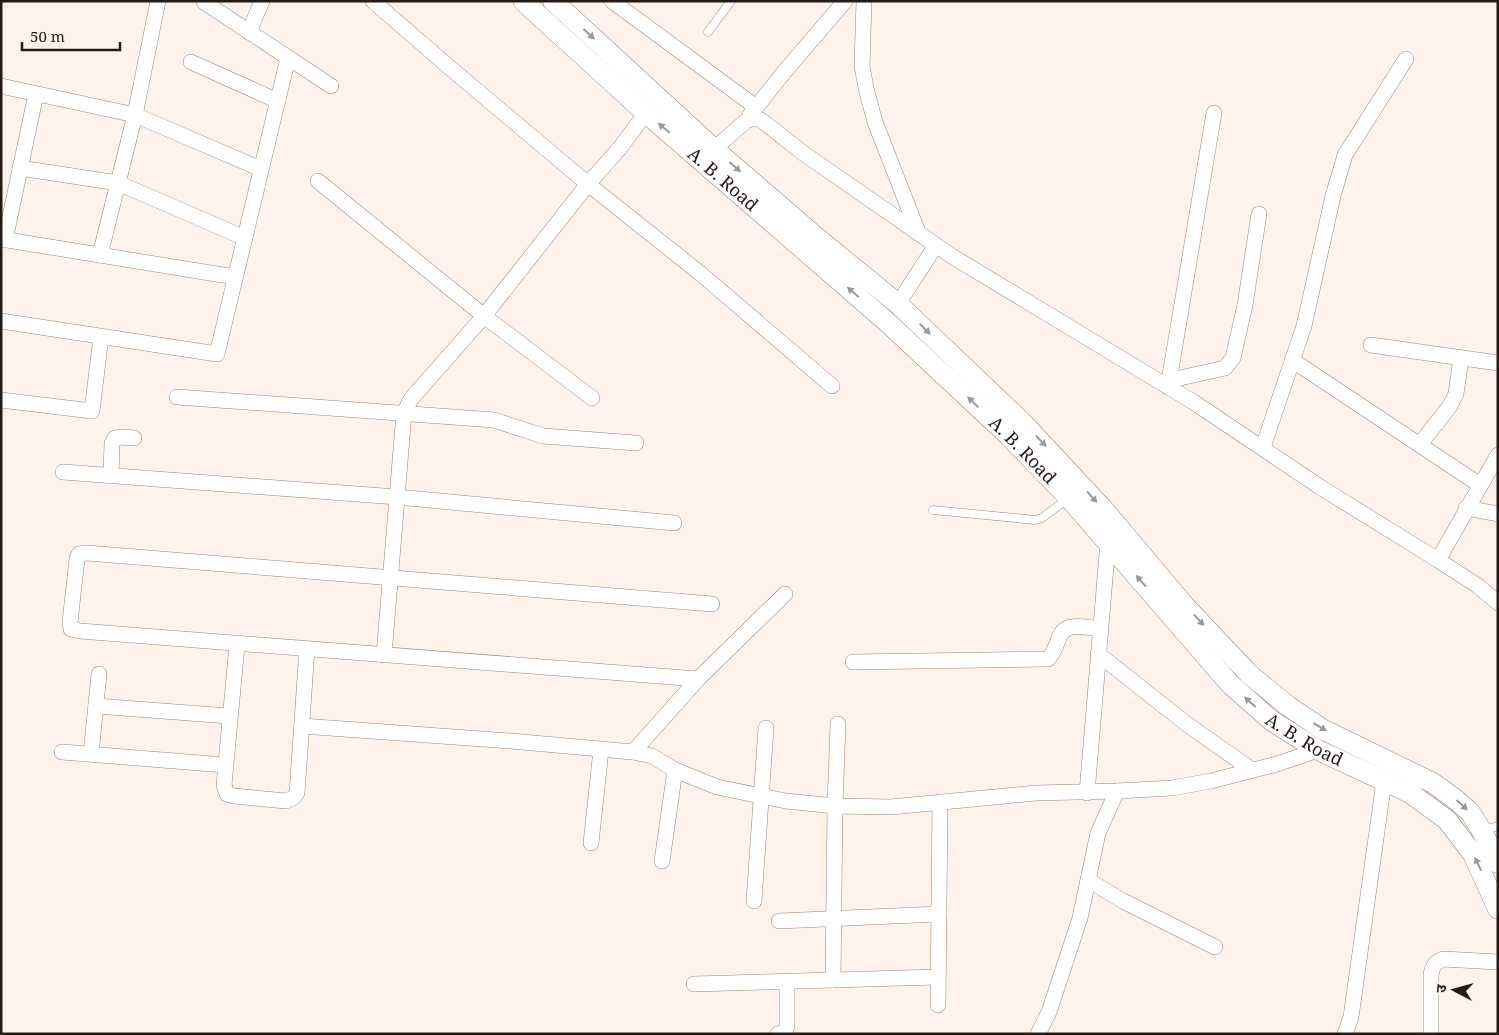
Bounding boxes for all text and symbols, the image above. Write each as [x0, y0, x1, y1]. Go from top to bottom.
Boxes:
scale bar [22, 20, 120, 52]
text: 50 m [30, 26, 65, 46]
one-way arrow [583, 28, 595, 40]
one-way arrow [657, 123, 670, 134]
street label: A. B. Road [683, 142, 764, 216]
one-way arrow [729, 161, 741, 172]
one-way arrow [847, 286, 859, 298]
one-way arrow [919, 323, 931, 335]
one-way arrow [967, 396, 979, 408]
street label: A. B. Road [984, 410, 1062, 489]
one-way arrow [1035, 435, 1047, 447]
one-way arrow [1087, 491, 1098, 504]
one-way arrow [1136, 575, 1147, 588]
one-way arrow [1193, 614, 1205, 626]
one-way arrow [1244, 697, 1256, 708]
street label: A. B. Road [1261, 707, 1347, 771]
one-way arrow [1313, 722, 1326, 731]
one-way arrow [1455, 799, 1467, 811]
one-way arrow [1474, 857, 1482, 871]
north arrow [1429, 965, 1479, 1015]
text: उ [1431, 983, 1451, 994]

